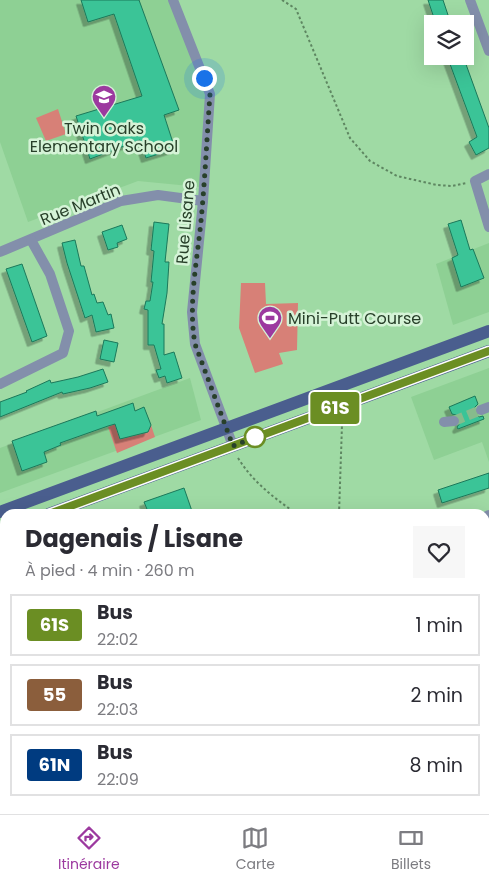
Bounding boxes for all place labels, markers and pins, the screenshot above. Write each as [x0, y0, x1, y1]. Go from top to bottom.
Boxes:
school or university icon: Twin Oaks Elementary School [91, 84, 117, 118]
place label: Twin Oaks Elementary School [30, 117, 178, 158]
sports icon: Mini-Putt Course [257, 305, 283, 339]
place label: Mini-Putt Course [288, 307, 421, 330]
unlabelled marker [244, 426, 266, 448]

